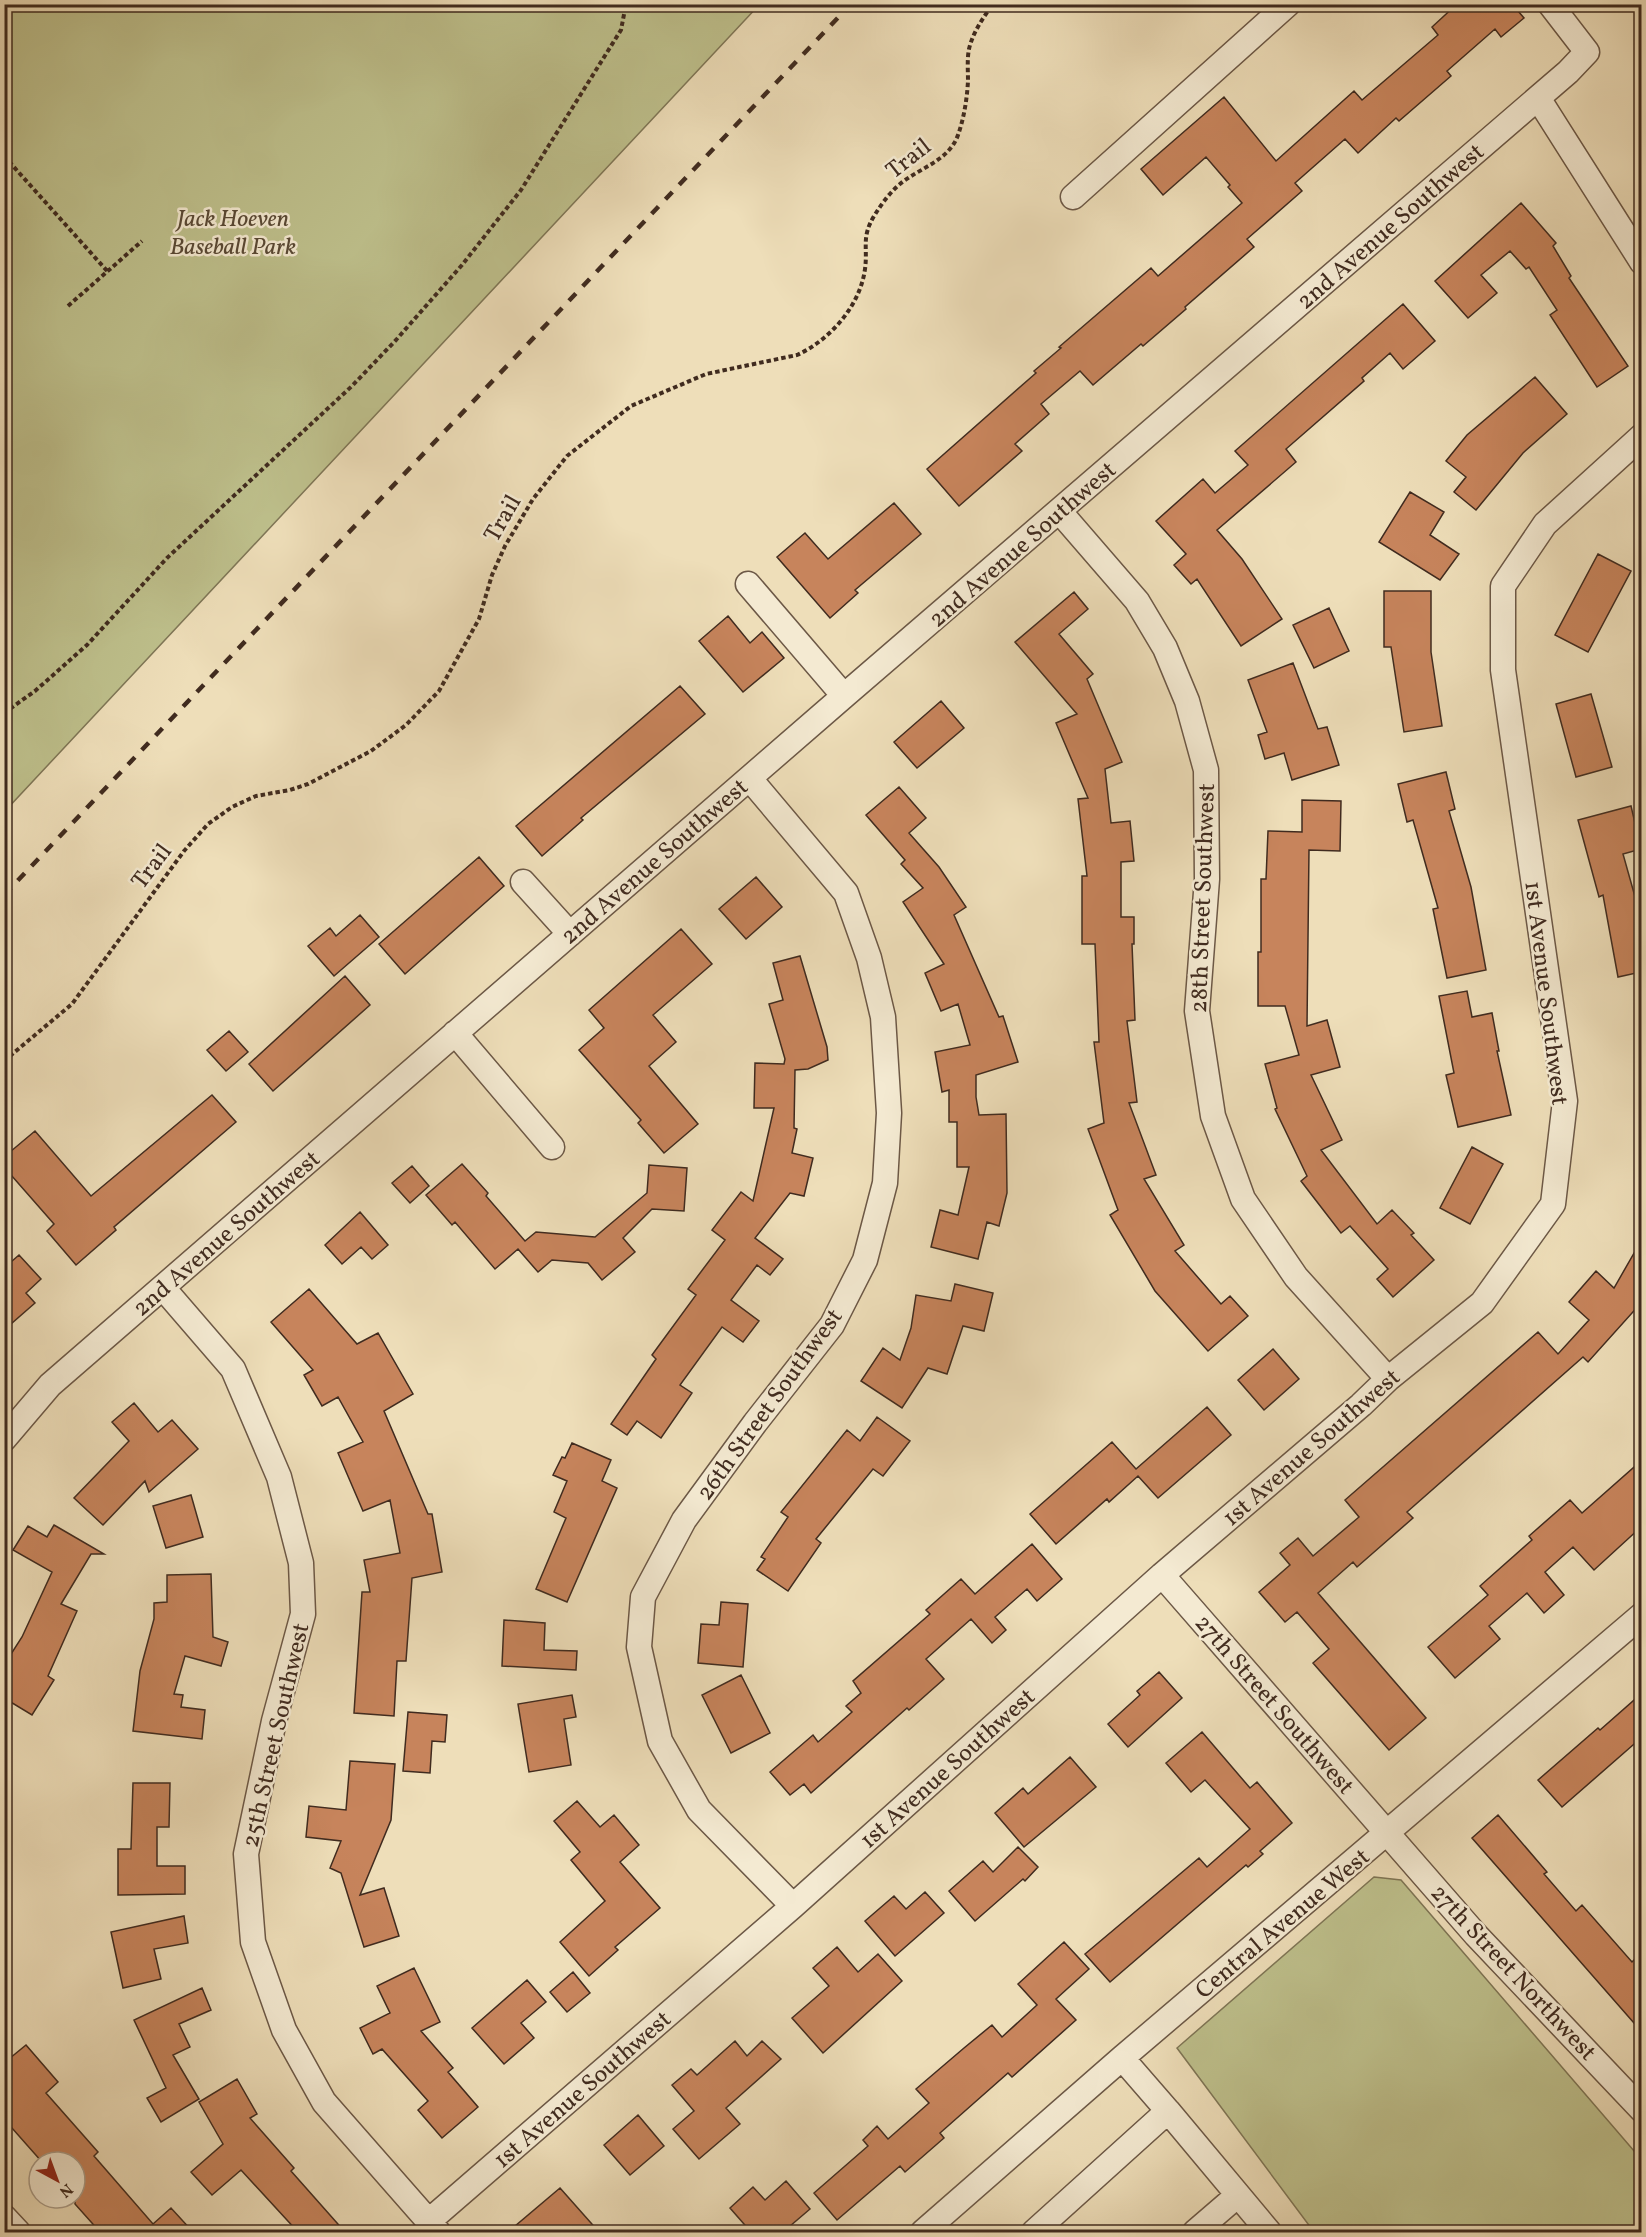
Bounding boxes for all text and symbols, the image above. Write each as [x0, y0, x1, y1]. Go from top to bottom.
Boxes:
street label: Trail [879, 131, 939, 188]
street label: 2nd Avenue Southwest [1290, 136, 1492, 319]
park label: Jack Hoeven Baseball Park [170, 203, 296, 265]
street label: 2nd Avenue Southwest [922, 454, 1124, 637]
street label: Trail [477, 489, 531, 549]
street label: 2nd Avenue Southwest [554, 771, 756, 954]
street label: 28th Street Southwest [1183, 783, 1225, 1014]
street label: Trail [124, 837, 181, 897]
street label: 1st Avenue Southwest [1514, 879, 1576, 1107]
street label: 2nd Avenue Southwest [126, 1143, 328, 1326]
street label: 26th Street Southwest [689, 1302, 852, 1508]
street label: 1st Avenue Southwest [1216, 1362, 1409, 1535]
street label: 27th Street Southwest [1186, 1608, 1361, 1803]
street label: 25th Street Southwest [235, 1620, 319, 1851]
street label: 1st Avenue Southwest [853, 1681, 1044, 1858]
street label: Central Avenue West [1189, 1841, 1378, 2008]
street label: 27th Street Northwest [1422, 1878, 1603, 2069]
street label: 1st Avenue Southwest [487, 2004, 680, 2177]
north arrow [27, 2150, 87, 2210]
text: N [54, 2178, 77, 2202]

